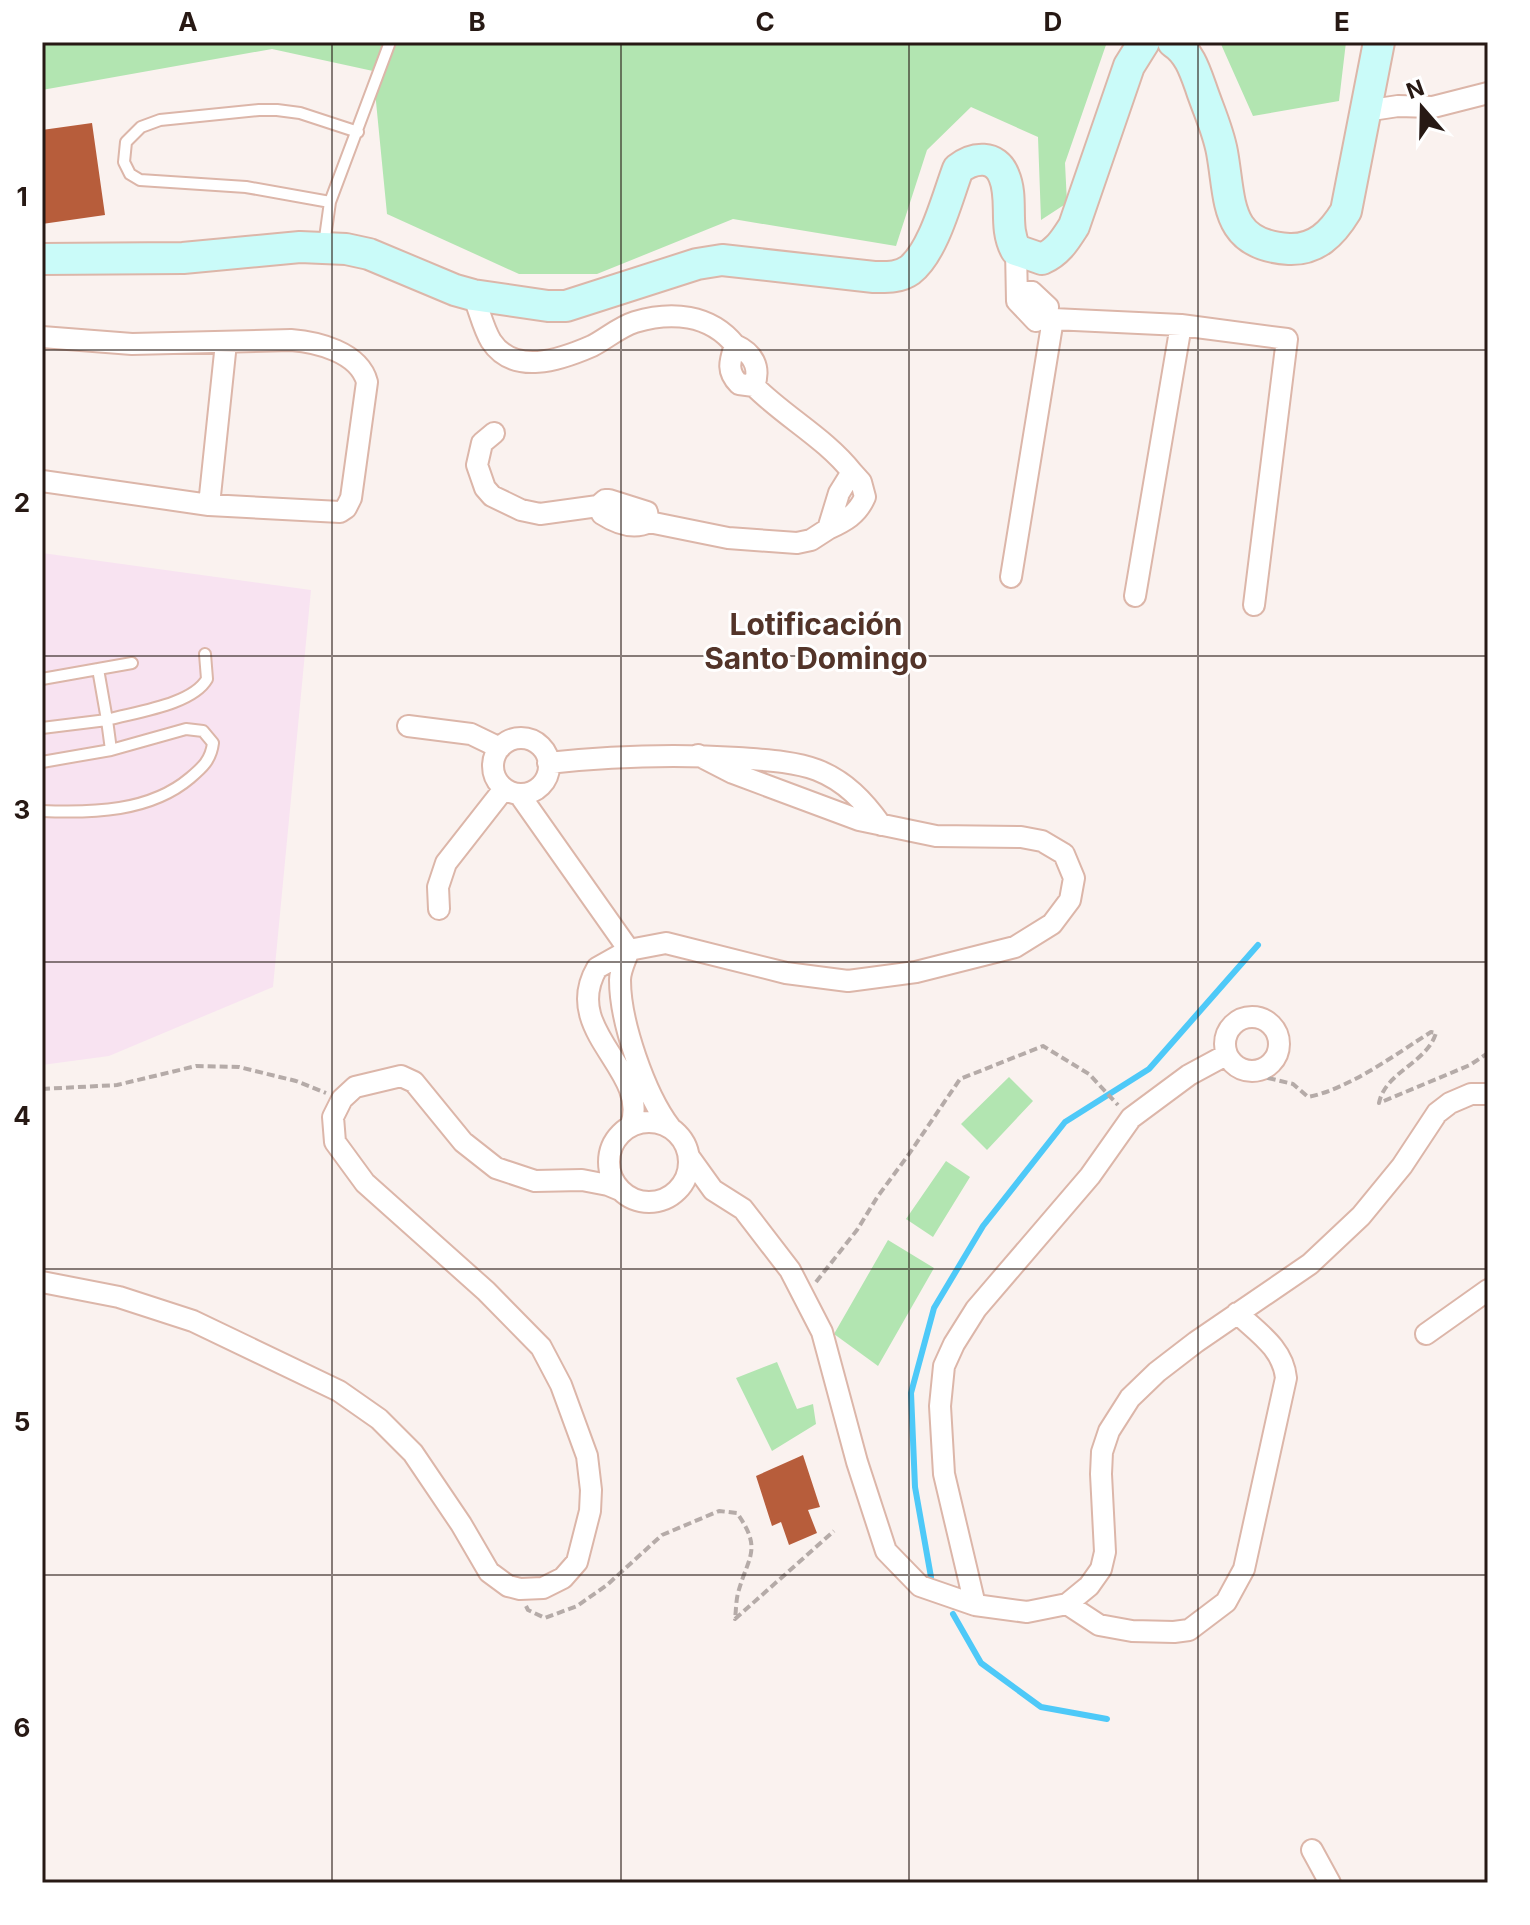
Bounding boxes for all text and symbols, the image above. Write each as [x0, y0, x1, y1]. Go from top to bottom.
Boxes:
text: A [178, 6, 198, 37]
text: B [468, 6, 486, 37]
text: C [755, 6, 775, 37]
text: D [1044, 6, 1062, 37]
text: E [1334, 6, 1350, 37]
north arrow [1382, 68, 1462, 148]
text: N [1403, 74, 1427, 104]
text: 1 [16, 181, 28, 212]
text: 2 [14, 487, 30, 518]
district label: Lotificación Santo Domingo [704, 606, 928, 676]
text: 3 [14, 794, 30, 825]
text: 4 [13, 1100, 31, 1131]
text: 5 [14, 1406, 30, 1437]
text: 6 [14, 1712, 30, 1743]

